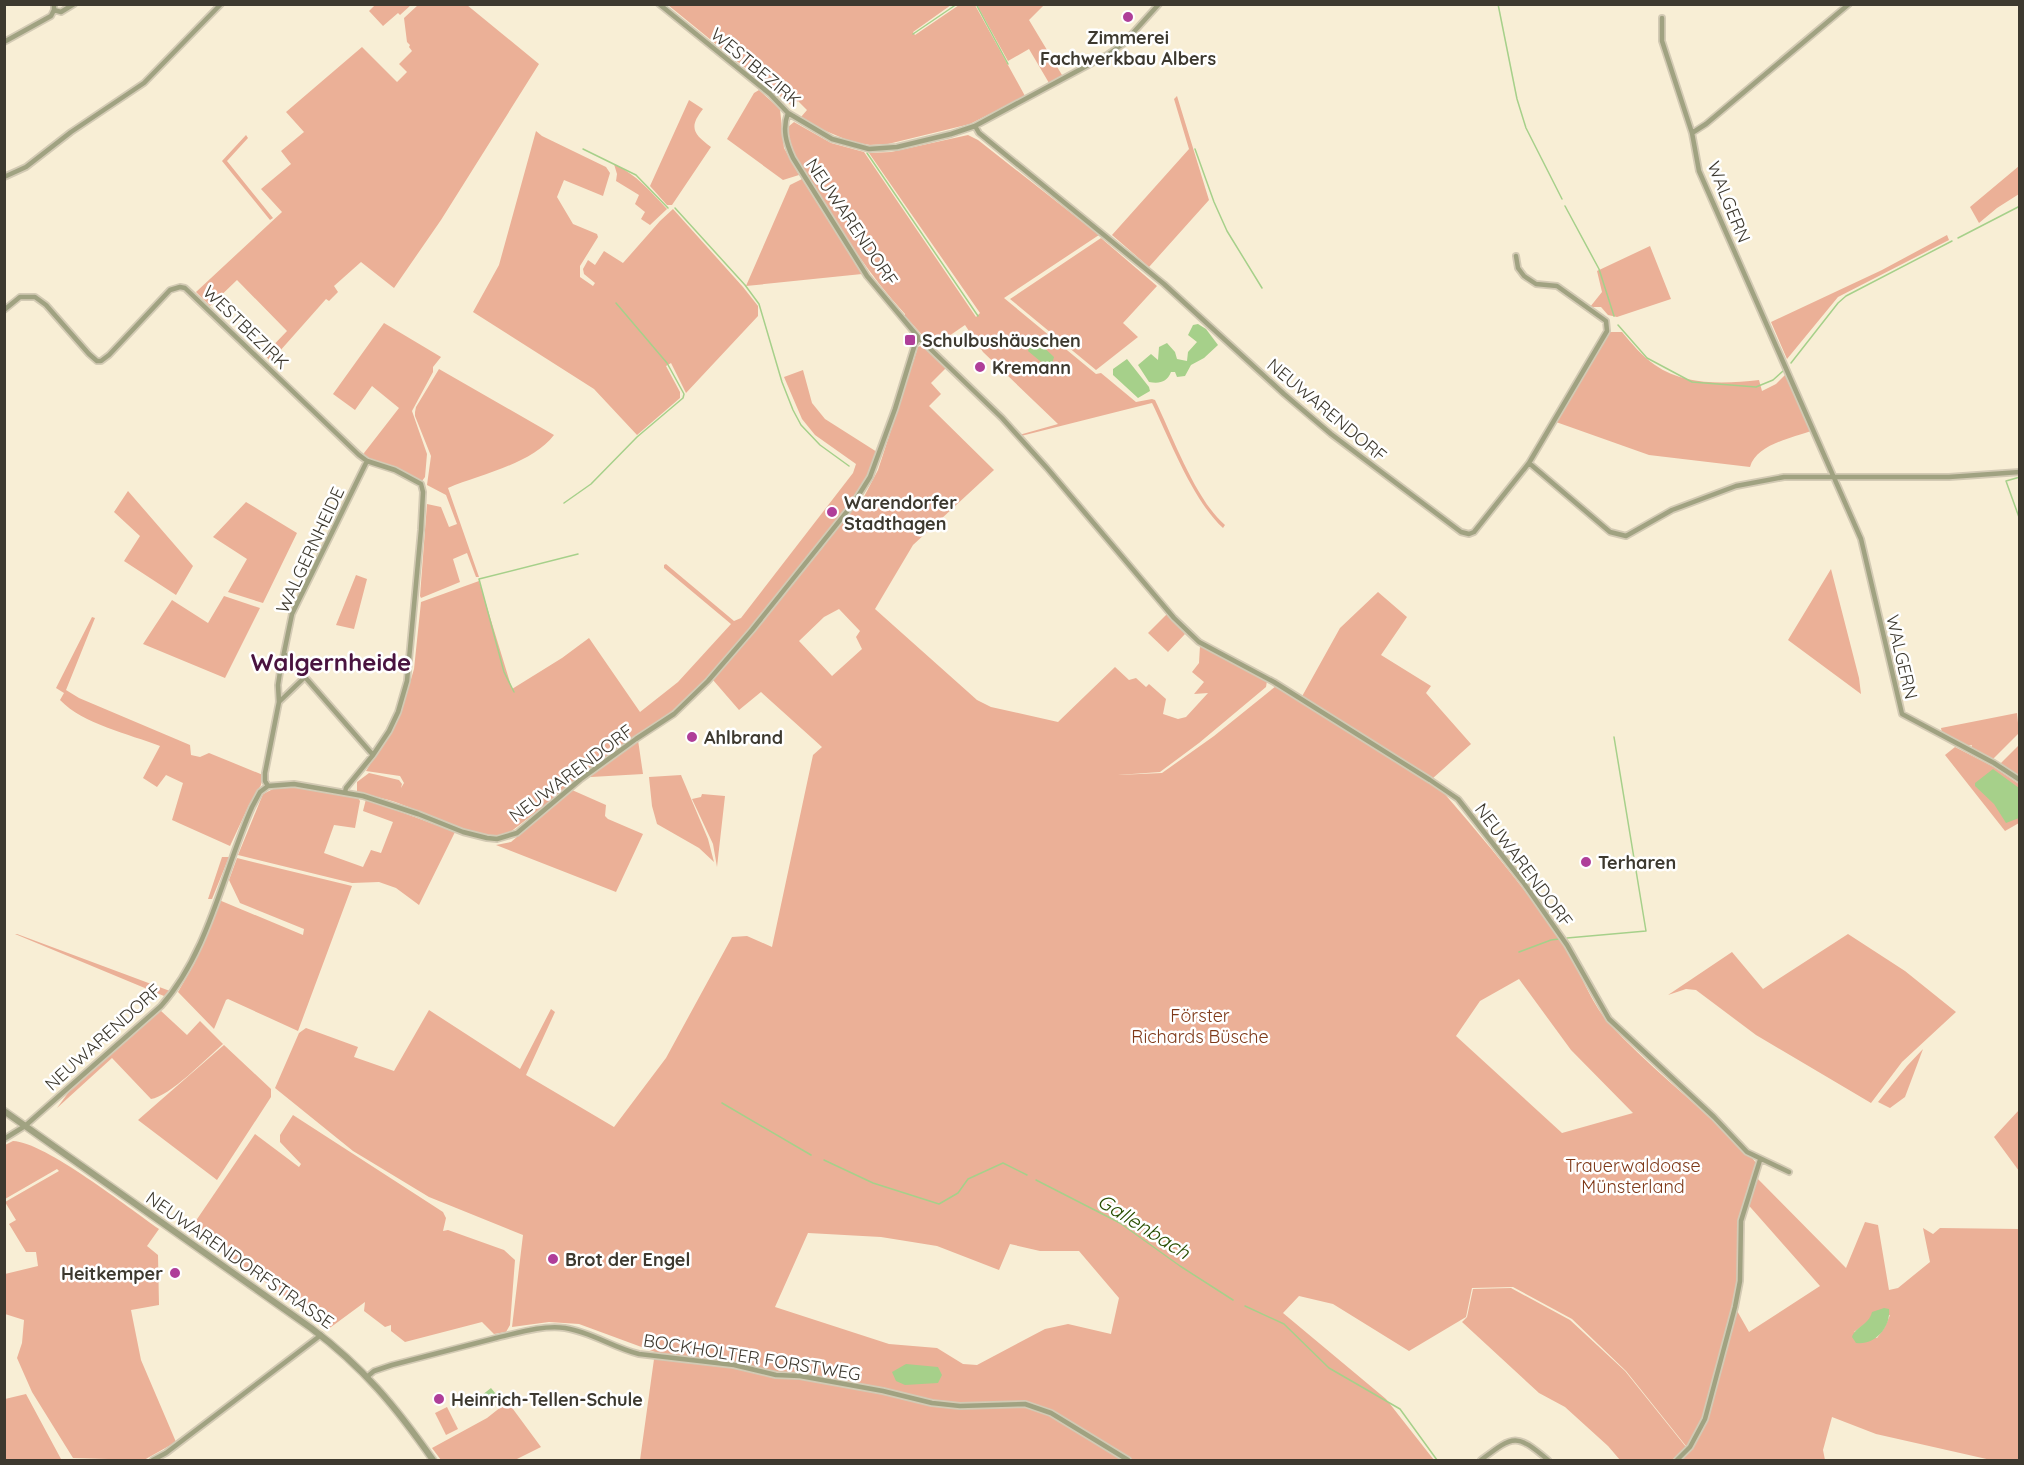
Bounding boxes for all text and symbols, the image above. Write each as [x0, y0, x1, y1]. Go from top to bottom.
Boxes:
marker: Zimmerei Fachwerkbau Albers [1121, 10, 1135, 24]
street label: WESTBEZIRK [706, 23, 806, 111]
place label: Zimmerei Fachwerkbau Albers [1040, 26, 1216, 70]
street label: NEUWARENDORF [801, 154, 903, 290]
street label: WALGERN [1702, 158, 1756, 246]
street label: WESTBEZIRK [198, 280, 294, 374]
place label: Schulbushäuschen [922, 329, 1081, 352]
marker: Schulbushäuschen [903, 333, 917, 347]
street label: NEUWARENDORF [1262, 353, 1392, 467]
place label: Kremann [992, 356, 1071, 379]
marker: Kremann [973, 360, 987, 374]
street label: WALGERNHEIDE [271, 483, 349, 617]
place label: Warendorfer Stadthagen [844, 491, 957, 535]
marker: Warendorfer Stadthagen [825, 505, 839, 519]
street label: WALGERN [1881, 613, 1923, 701]
district label: Walgernheide [251, 647, 411, 677]
street label: NEUWARENDORF [505, 719, 637, 827]
place label: Ahlbrand [704, 726, 783, 749]
marker: Ahlbrand [685, 730, 699, 744]
street label: NEUWARENDORF [1470, 799, 1578, 931]
place label: Terharen [1598, 851, 1676, 874]
marker: Terharen [1579, 855, 1593, 869]
street label: NEUWARENDORF [40, 979, 166, 1095]
park label: Förster Richards Büsche [1131, 1004, 1269, 1048]
park label: Trauerwaldoase Münsterland [1565, 1154, 1701, 1198]
street label: NEUWARENDORFSTRASSE [142, 1186, 338, 1334]
water label: Gallenbach [1093, 1188, 1195, 1265]
place label: Brot der Engel [565, 1248, 690, 1271]
marker: Brot der Engel [546, 1252, 560, 1266]
place label: Heitkemper [61, 1262, 163, 1285]
marker: Heitkemper [168, 1266, 182, 1280]
street label: BOCKHOLTER FORSTWEG [642, 1328, 862, 1386]
place label: Heinrich-Tellen-Schule [451, 1388, 643, 1411]
marker: Heinrich-Tellen-Schule [432, 1392, 446, 1406]

